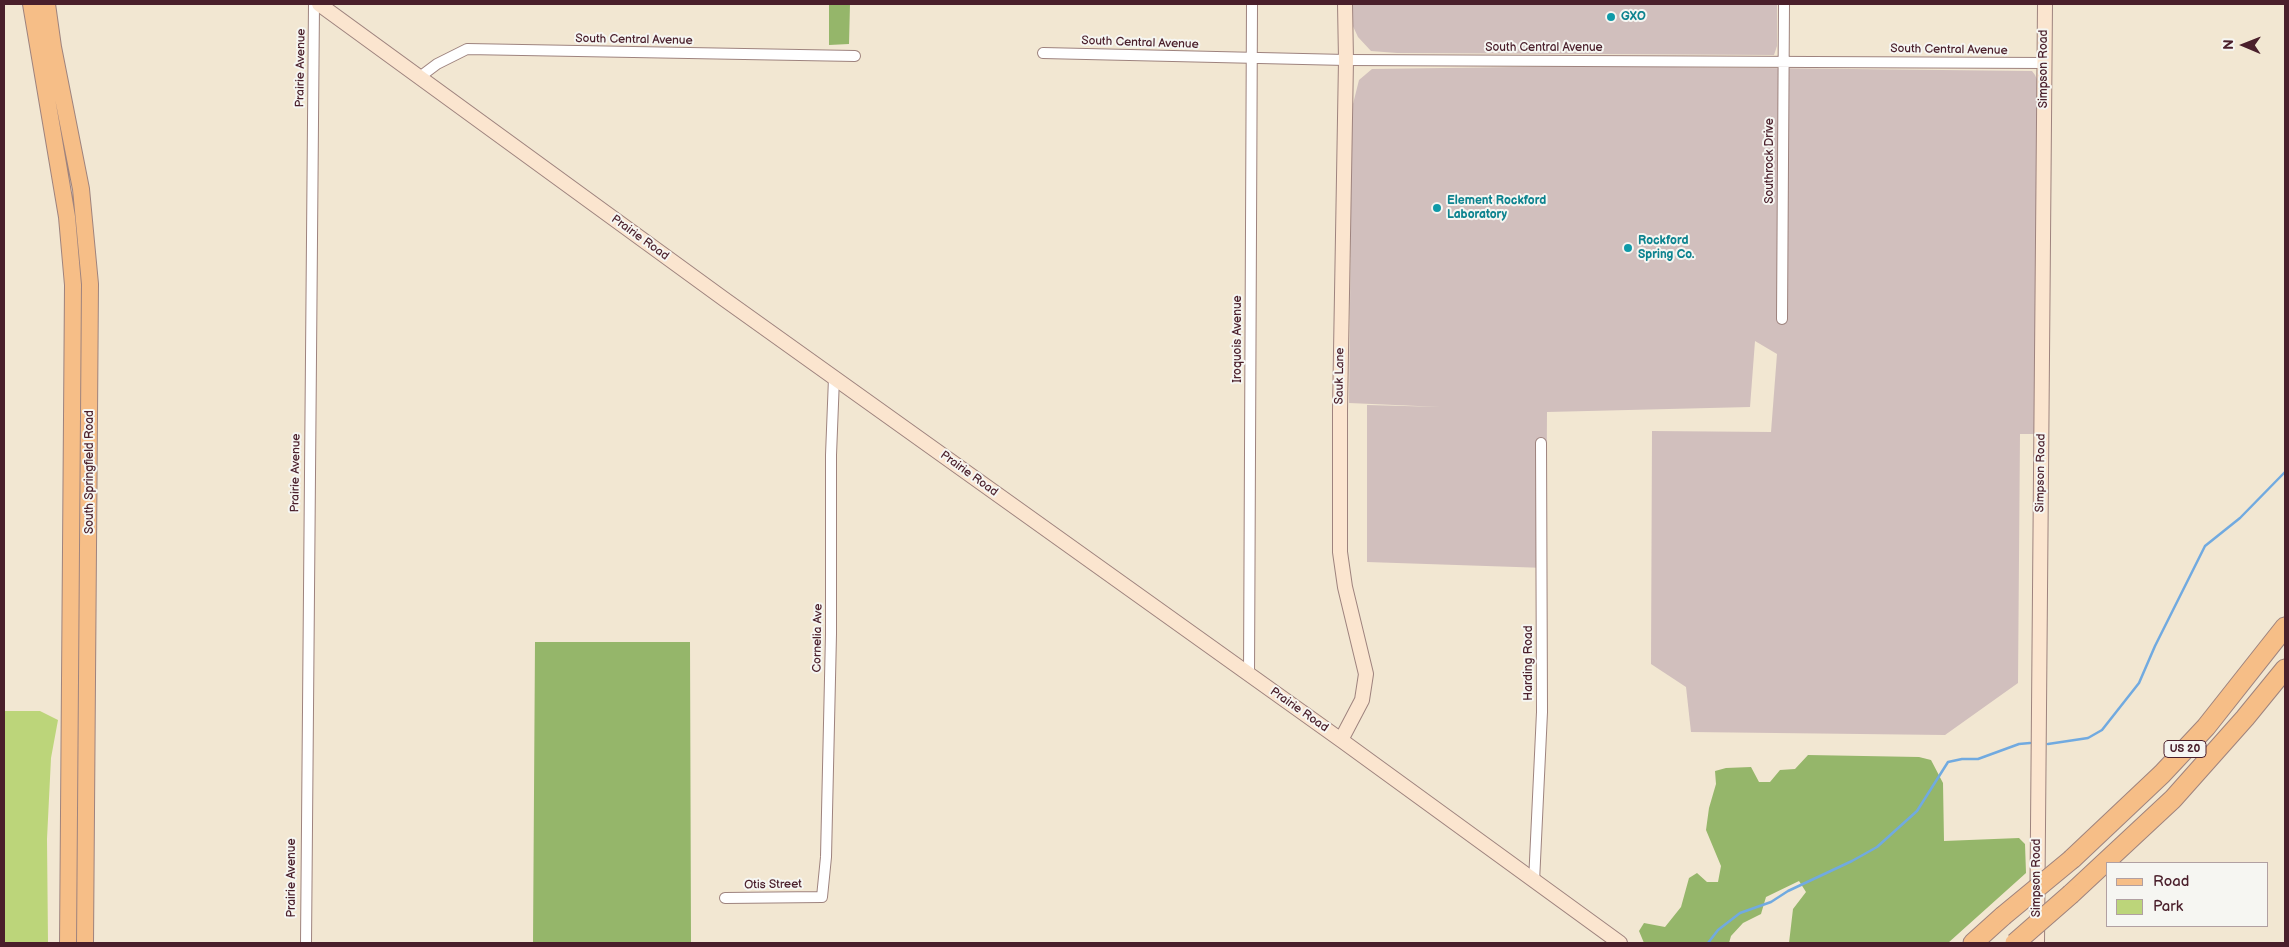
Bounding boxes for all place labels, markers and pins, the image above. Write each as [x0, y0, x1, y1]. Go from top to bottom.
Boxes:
place label: GXO [1621, 10, 1646, 24]
marker: GXO [1605, 11, 1617, 23]
place label: Element Rockford Laboratory [1447, 194, 1546, 222]
marker: Element Rockford Laboratory [1431, 202, 1443, 214]
place label: Rockford Spring Co. [1638, 234, 1694, 262]
marker: Rockford Spring Co. [1622, 242, 1634, 254]

